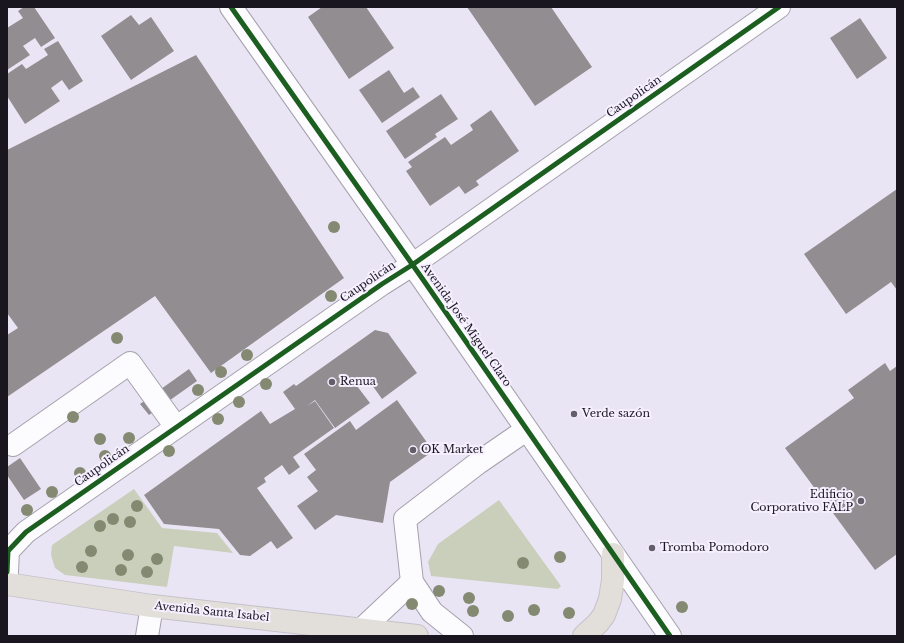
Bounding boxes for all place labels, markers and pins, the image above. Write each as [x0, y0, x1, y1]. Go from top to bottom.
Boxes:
place label: Renua [340, 375, 376, 389]
marker: Renua [327, 377, 337, 387]
place label: Verde sazón [582, 407, 650, 421]
marker: Verde sazón [569, 409, 579, 419]
place label: OK Market [421, 443, 483, 457]
marker: OK Market [408, 445, 418, 455]
place label: Edificio Corporativo FALP [750, 488, 853, 514]
marker: Edificio Corporativo FALP [856, 496, 866, 506]
place label: Tromba Pomodoro [660, 541, 769, 555]
marker: Tromba Pomodoro [647, 543, 657, 553]

